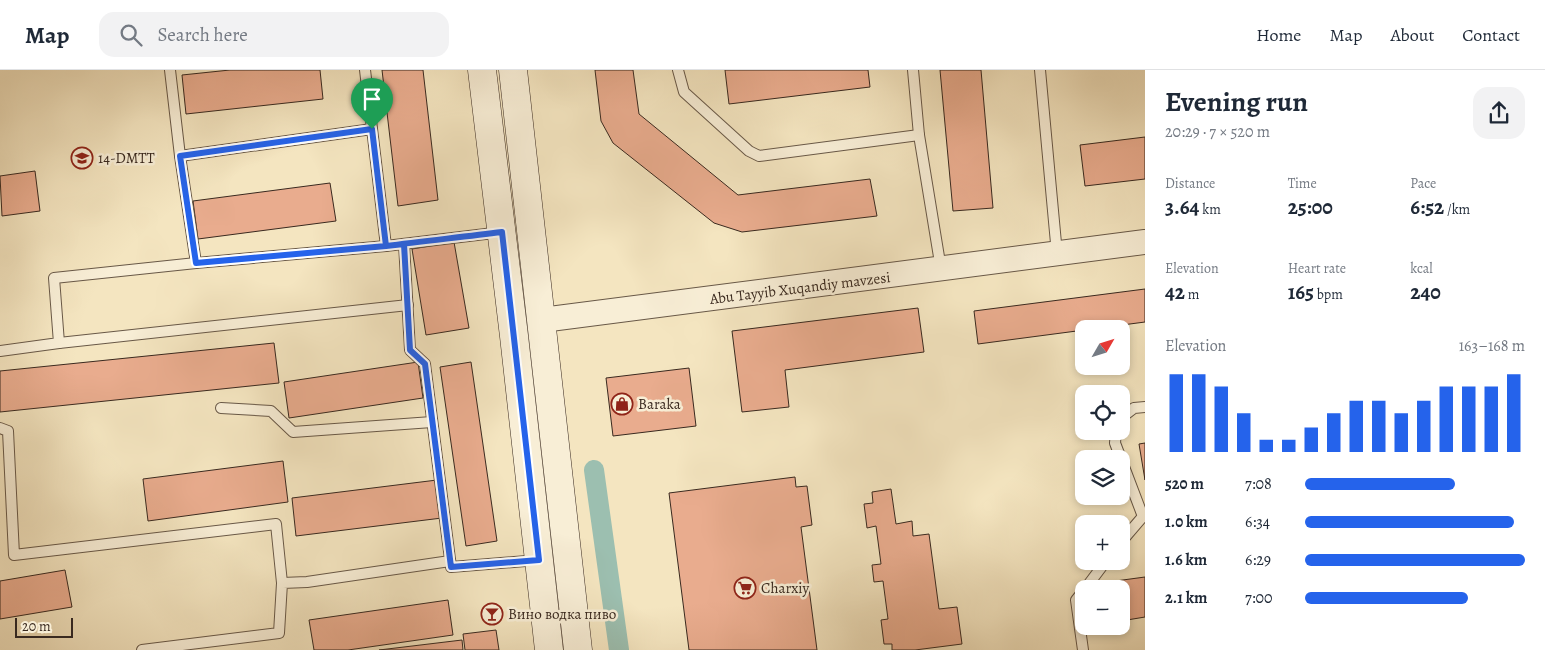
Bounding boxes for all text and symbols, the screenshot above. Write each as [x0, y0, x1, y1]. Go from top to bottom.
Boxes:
search box [99, 12, 449, 57]
text: Map [25, 19, 69, 51]
icon: search [117, 21, 145, 49]
text: Search here [157, 22, 248, 48]
text: Home [1256, 23, 1301, 47]
text: Map [1329, 23, 1362, 47]
text: About [1390, 23, 1434, 47]
text: Contact [1462, 23, 1520, 47]
pin [351, 78, 393, 129]
text: Evening run [1165, 83, 1308, 121]
icon: arrive [358, 85, 386, 113]
button: share [1473, 87, 1525, 139]
text: 20:29 · 7 × 520 m [1165, 121, 1270, 143]
school or university icon: 14-DMTT [70, 146, 94, 170]
place label: 14-DMTT [98, 148, 156, 168]
text: Distance [1165, 174, 1215, 193]
text: Time [1288, 174, 1317, 193]
text: Pace [1410, 174, 1436, 193]
text: 3.64 [1165, 193, 1199, 221]
text: 25:00 [1288, 193, 1333, 221]
text: 6:52 [1410, 193, 1444, 221]
text: km [1199, 200, 1221, 219]
text: /km [1444, 200, 1470, 219]
text: Elevation [1165, 259, 1219, 278]
text: Heart rate [1288, 259, 1346, 278]
text: kcal [1410, 259, 1433, 278]
street label: Abu Tayyib Xuqandiy mavzesi [708, 267, 891, 309]
text: 42 [1165, 278, 1185, 306]
text: 165 [1288, 278, 1314, 306]
text: 240 [1410, 278, 1441, 306]
text: m [1185, 285, 1199, 304]
text: bpm [1314, 285, 1343, 304]
north arrow [1075, 320, 1130, 375]
map controls [1075, 320, 1130, 635]
text: Elevation [1165, 335, 1226, 357]
text: 163–168 m [1459, 335, 1525, 357]
button: locate [1075, 385, 1130, 440]
shop icon: Baraka [610, 392, 634, 416]
place label: Baraka [638, 394, 681, 414]
button: layers [1075, 450, 1130, 505]
text: 520 m [1165, 473, 1204, 495]
text: 7:08 [1245, 473, 1272, 495]
text: 1.0 km [1165, 511, 1208, 533]
text: 6:34 [1245, 511, 1270, 533]
button: + [1075, 515, 1130, 570]
text: 1.6 km [1165, 549, 1207, 571]
text: 6:29 [1245, 549, 1271, 571]
supermarket icon: Charxiy [733, 576, 757, 600]
place label: Charxiy [761, 578, 809, 598]
button: − [1075, 580, 1130, 635]
text: 2.1 km [1165, 587, 1207, 609]
text: 7:00 [1245, 587, 1273, 609]
bar icon: Вино водка пиво [480, 602, 504, 626]
place label: Вино водка пиво [508, 604, 616, 624]
scale bar [15, 615, 72, 638]
text: 20 m [22, 617, 51, 636]

